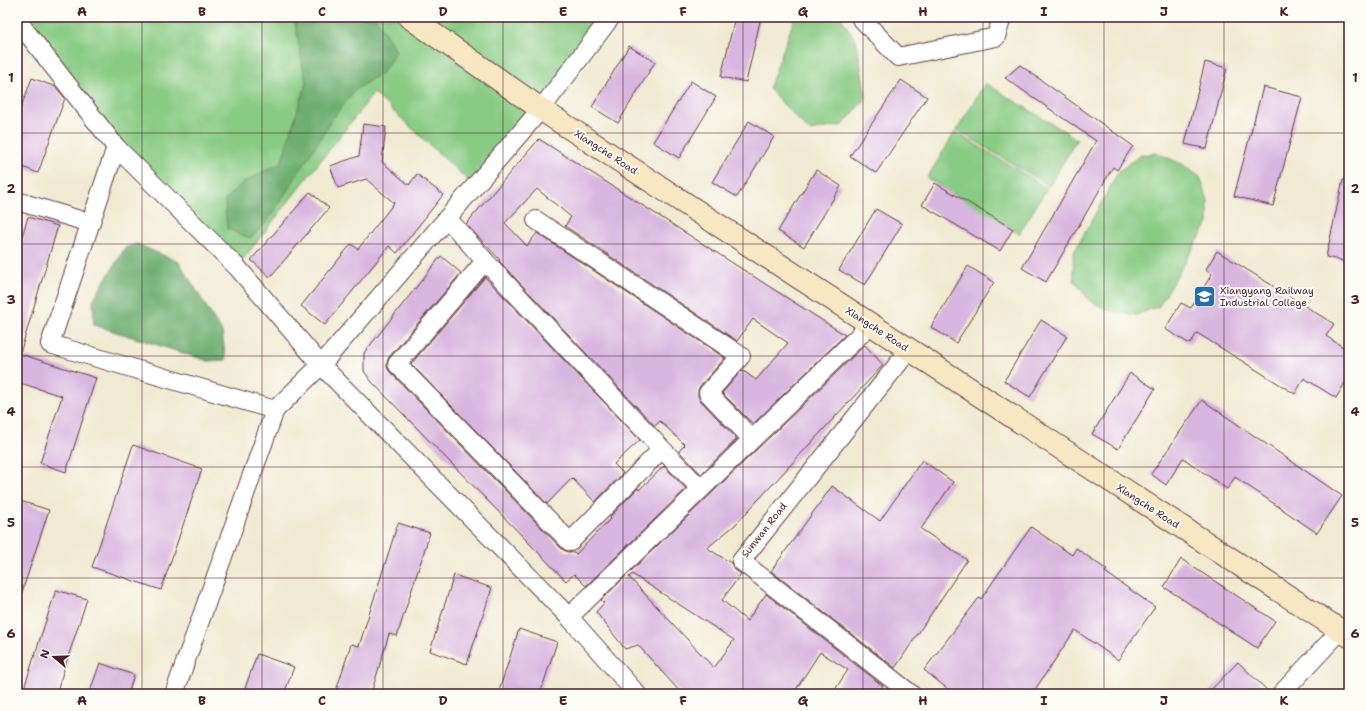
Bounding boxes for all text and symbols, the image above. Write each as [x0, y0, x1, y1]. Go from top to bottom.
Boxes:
text: A [77, 3, 87, 20]
text: B [198, 3, 206, 20]
text: C [318, 3, 326, 20]
text: D [438, 3, 448, 20]
text: E [559, 3, 568, 20]
text: F [679, 3, 687, 20]
text: G [798, 3, 809, 20]
text: H [918, 3, 928, 20]
text: I [1040, 3, 1048, 20]
text: J [1160, 3, 1168, 20]
text: K [1280, 3, 1289, 20]
text: 1 [8, 69, 14, 86]
text: 1 [1352, 69, 1358, 86]
street label: Xiangche Road [572, 127, 641, 178]
text: 2 [6, 180, 16, 197]
text: 2 [1350, 180, 1360, 197]
school or university icon: Xiangyang Railway Industrial College [1191, 283, 1217, 309]
place label: Xiangyang Railway Industrial College [1220, 284, 1314, 309]
text: 3 [6, 291, 16, 308]
text: 3 [1350, 291, 1360, 308]
street label: Xiangche Road [843, 304, 912, 355]
text: 4 [6, 403, 16, 420]
text: 4 [1350, 403, 1360, 420]
street label: Xiangche Road [1114, 481, 1183, 532]
street label: Sunwan Road [738, 499, 790, 560]
text: 5 [7, 514, 15, 531]
text: 5 [1351, 514, 1359, 531]
text: 6 [6, 625, 16, 642]
text: 6 [1350, 625, 1360, 642]
north arrow [34, 637, 74, 677]
text: N [37, 647, 54, 660]
text: A [77, 692, 87, 709]
text: B [198, 692, 206, 709]
text: C [318, 692, 326, 709]
text: D [438, 692, 448, 709]
text: E [559, 692, 568, 709]
text: F [679, 692, 687, 709]
text: G [798, 692, 809, 709]
text: H [918, 692, 928, 709]
text: I [1040, 692, 1048, 709]
text: J [1160, 692, 1168, 709]
text: K [1280, 692, 1289, 709]

